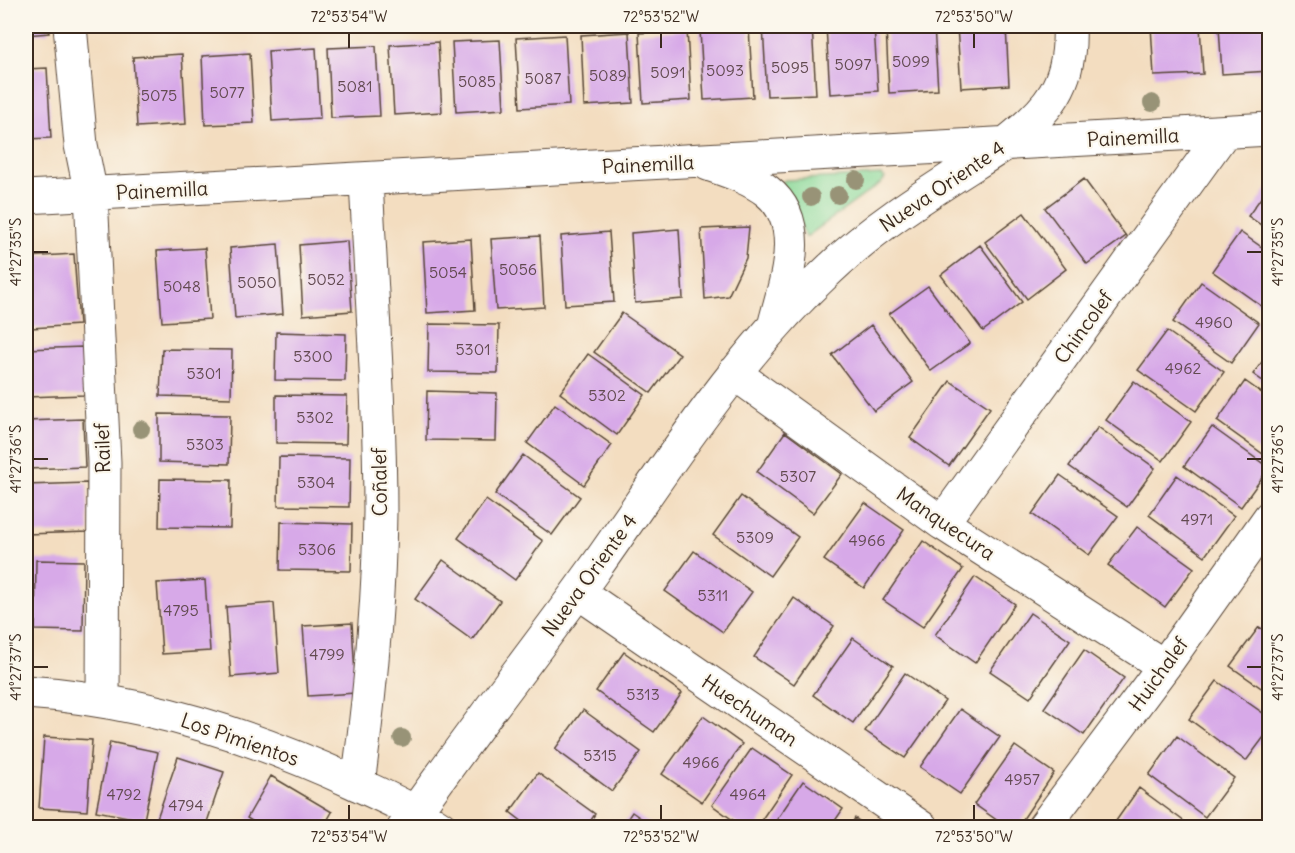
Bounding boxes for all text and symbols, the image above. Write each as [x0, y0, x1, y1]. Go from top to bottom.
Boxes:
text: 72°53'54"W [311, 7, 388, 26]
text: 72°53'52"W [623, 7, 699, 26]
text: 72°53'50"W [935, 7, 1013, 26]
house number: 5099 [892, 51, 930, 71]
house number: 5097 [835, 54, 872, 74]
house number: 5095 [771, 57, 809, 77]
house number: 5093 [706, 60, 744, 80]
house number: 5091 [650, 62, 686, 82]
house number: 5089 [589, 65, 627, 85]
house number: 5087 [525, 68, 562, 88]
house number: 5085 [458, 71, 496, 91]
house number: 5081 [337, 76, 373, 96]
house number: 5077 [209, 82, 245, 102]
house number: 5075 [141, 85, 177, 105]
street label: Painemilla [1086, 122, 1180, 152]
street label: Nueva Oriente 4 [875, 135, 1009, 237]
street label: Painemilla [601, 149, 695, 179]
street label: Painemilla [115, 175, 209, 205]
text: 41°27'35"S [6, 218, 25, 286]
text: 41°27'35"S [1268, 218, 1287, 286]
house number: 5056 [499, 259, 537, 279]
house number: 5054 [429, 262, 467, 282]
house number: 5052 [307, 269, 345, 289]
house number: 5050 [237, 272, 277, 292]
house number: 5048 [163, 276, 201, 296]
street label: Chincolef [1048, 285, 1118, 368]
house number: 4960 [1195, 312, 1233, 332]
house number: 5301 [455, 339, 491, 359]
house number: 5300 [293, 346, 333, 366]
house number: 4962 [1165, 358, 1201, 378]
house number: 5301 [186, 363, 222, 383]
house number: 5302 [588, 385, 626, 405]
house number: 5302 [296, 407, 334, 427]
street label: Railef [89, 422, 115, 474]
text: 41°27'36"S [6, 425, 25, 493]
text: 41°27'36"S [1268, 425, 1287, 493]
house number: 5303 [186, 434, 224, 454]
street label: Coñalef [366, 447, 392, 517]
house number: 5307 [780, 466, 816, 486]
house number: 5304 [297, 472, 335, 492]
street label: Manquecura [892, 481, 1000, 565]
street label: Nueva Oriente 4 [536, 509, 642, 641]
house number: 4971 [1181, 509, 1213, 529]
house number: 5309 [736, 527, 774, 547]
house number: 4966 [849, 530, 885, 550]
house number: 5306 [298, 539, 336, 559]
house number: 5311 [698, 585, 728, 605]
house number: 4795 [163, 600, 199, 620]
street label: Huichalef [1123, 632, 1193, 716]
text: 41°27'37"S [6, 633, 25, 701]
text: 41°27'37"S [1268, 633, 1287, 701]
house number: 4799 [309, 644, 345, 664]
street label: Huechuman [697, 669, 803, 751]
house number: 5313 [626, 684, 660, 704]
street label: Los Pimientos [178, 707, 302, 771]
house number: 5315 [583, 745, 617, 765]
house number: 4966 [683, 752, 719, 772]
house number: 4957 [1004, 769, 1040, 789]
house number: 4792 [107, 784, 142, 804]
house number: 4964 [730, 784, 766, 804]
house number: 4794 [168, 795, 204, 815]
text: 72°53'54"W [311, 827, 388, 846]
text: 72°53'52"W [623, 827, 699, 846]
text: 72°53'50"W [935, 827, 1013, 846]

